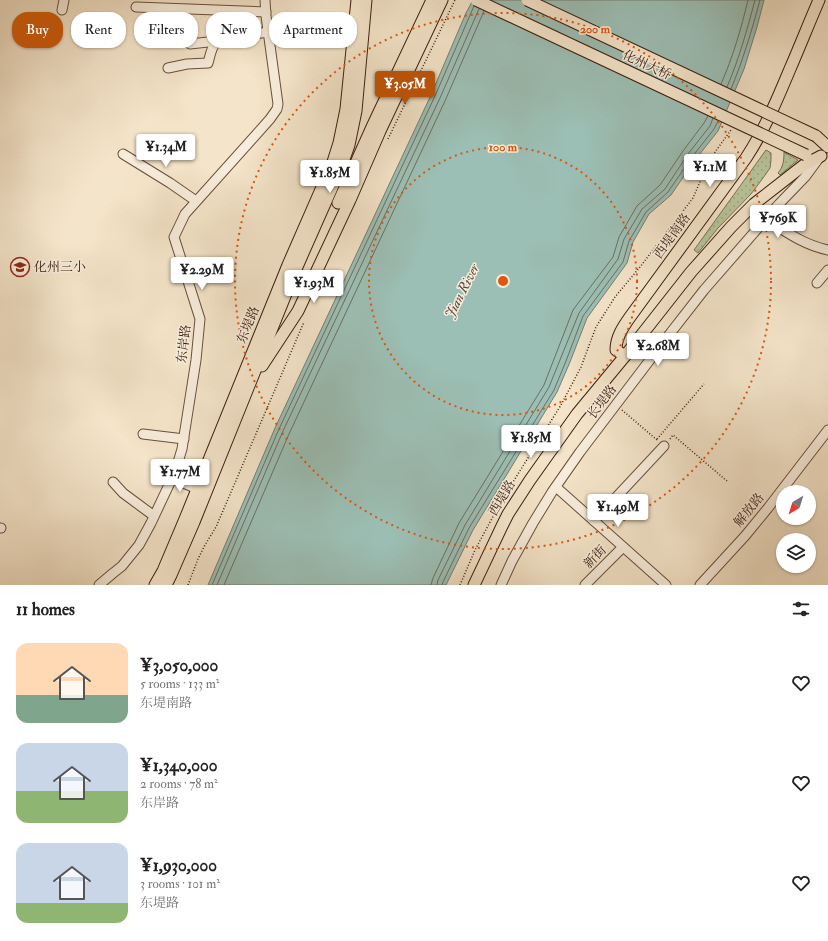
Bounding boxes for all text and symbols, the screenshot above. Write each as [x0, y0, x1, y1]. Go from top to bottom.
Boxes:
chip: Buy [12, 12, 63, 48]
chip: Rent [71, 12, 126, 48]
chip: Filters [134, 12, 198, 48]
chip: New [206, 12, 261, 48]
chip: Apartment [269, 12, 357, 48]
text: 200 m [580, 22, 611, 37]
street label: 化州大桥 [620, 47, 674, 83]
pin: ¥3.05M [372, 71, 438, 105]
text: ¥3.05M [384, 76, 426, 92]
pin: ¥1.34M [133, 134, 199, 168]
text: ¥1.34M [145, 139, 187, 155]
text: 100 m [489, 140, 518, 155]
pin: ¥1.1M [682, 154, 738, 188]
text: ¥1.1M [693, 159, 727, 175]
pin: ¥1.85M [297, 160, 363, 194]
text: ¥1.85M [309, 165, 351, 181]
pin: ¥769K [750, 205, 806, 239]
street label: 西堤南路 [650, 210, 694, 262]
text: ¥769K [759, 210, 797, 226]
school or university icon: 化州三小 [9, 256, 31, 278]
pin: ¥2.29M [169, 257, 235, 291]
place label: 化州三小 [34, 259, 86, 275]
water label: Jian River [441, 260, 483, 321]
text: ¥2.29M [180, 262, 224, 278]
pin: ¥1.93M [281, 270, 347, 304]
centre of rings [496, 274, 510, 288]
text: ¥1.93M [293, 275, 335, 291]
street label: 东堤路 [233, 304, 263, 346]
street label: 东岸路 [174, 324, 194, 364]
pin: ¥2.68M [625, 333, 691, 367]
text: ¥2.68M [636, 338, 680, 354]
street label: 长堤路 [584, 382, 620, 422]
pin: ¥1.85M [498, 425, 564, 459]
text: ¥1.85M [510, 430, 552, 446]
pin: ¥1.77M [147, 459, 213, 493]
text: ¥1.77M [160, 464, 200, 480]
street label: 西堤路 [485, 477, 519, 519]
north arrow [776, 485, 816, 525]
map controls [776, 485, 816, 573]
street label: 解放路 [731, 490, 767, 530]
pin: ¥1.49M [585, 494, 651, 528]
text: ¥1.49M [596, 499, 640, 515]
button: layers [776, 533, 816, 573]
street label: 新街 [580, 542, 610, 572]
icon: filters [790, 598, 812, 620]
text: 11 homes [16, 599, 75, 620]
text: ¥3,050,000 [140, 655, 218, 676]
icon: home [48, 659, 96, 707]
icon: heart [790, 672, 812, 694]
text: 5 rooms · 133 m² [140, 676, 219, 692]
text: 东堤南路 [140, 695, 192, 711]
text: ¥1,340,000 [140, 755, 217, 776]
icon: home [48, 759, 96, 807]
icon: heart [790, 772, 812, 794]
text: 2 rooms · 78 m² [140, 776, 218, 792]
text: 东岸路 [140, 795, 179, 811]
text: ¥1,930,000 [140, 855, 217, 876]
icon: home [48, 859, 96, 907]
icon: heart [790, 872, 812, 894]
text: 3 rooms · 101 m² [140, 876, 220, 892]
text: 东堤路 [140, 895, 179, 911]

